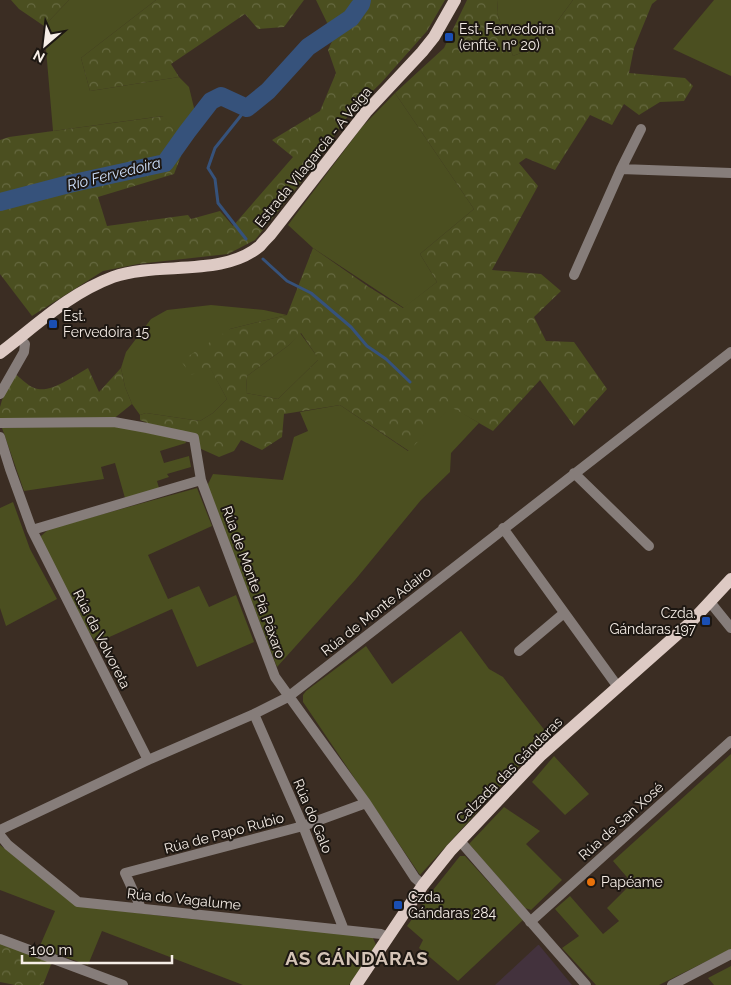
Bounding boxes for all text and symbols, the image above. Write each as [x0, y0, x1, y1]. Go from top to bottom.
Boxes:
north arrow [20, 20, 70, 70]
place label: Est. Fervedoira (enfte. nº 20) [459, 21, 554, 53]
marker: Est. Fervedoira (enfte. nº 20) [443, 31, 455, 43]
text: N [30, 47, 47, 66]
street label: Estrada Vilagarcía - A Veiga [251, 84, 375, 230]
water label: Río Fervedoira [65, 154, 163, 194]
place label: Est. Fervedoira 15 [63, 308, 150, 340]
marker: Est. Fervedoira 15 [47, 318, 59, 330]
street label: Rúa de Monte Pía Páxaro [219, 504, 289, 660]
street label: Rúa de Monte Adairo [318, 563, 434, 659]
street label: Rúa da Volvoreta [70, 587, 134, 691]
place label: Czda. Gándaras 197 [609, 605, 697, 637]
marker: Czda. Gándaras 197 [700, 615, 712, 627]
street label: Calzada das Gándaras [453, 713, 566, 826]
street label: Rúa do Galo [290, 777, 336, 855]
street label: Rúa de San Xosé [575, 779, 667, 863]
street label: Rúa de Papo Rubio [162, 809, 286, 857]
place label: Papéame [601, 874, 663, 890]
marker: Papéame [585, 876, 597, 888]
street label: Rúa do Vagalume [126, 885, 242, 913]
place label: Czda. Gándaras 284 [408, 889, 497, 921]
marker: Czda. Gándaras 284 [392, 899, 404, 911]
scale bar [22, 932, 172, 964]
text: 100 m [30, 941, 72, 959]
district label: AS GÁNDARAS [285, 947, 429, 969]

